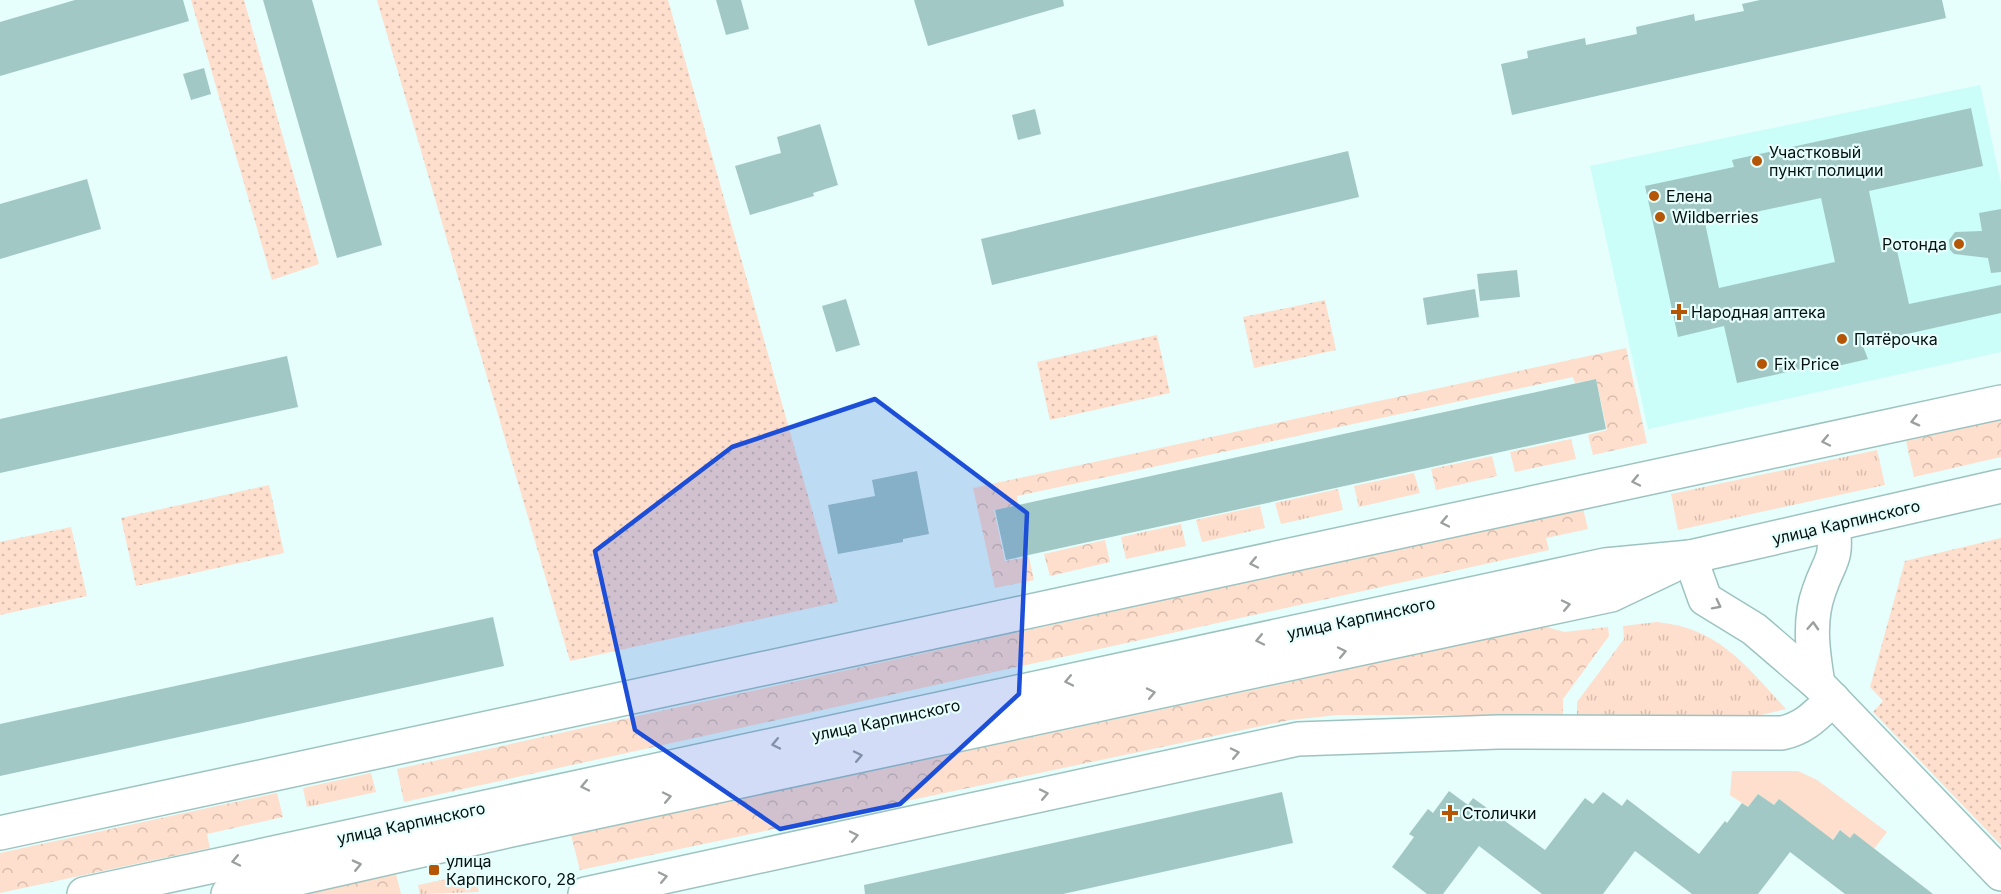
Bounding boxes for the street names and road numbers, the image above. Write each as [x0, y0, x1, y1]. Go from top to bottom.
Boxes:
street label: улица Карпинского [1770, 495, 1922, 549]
street label: улица Карпинского [1285, 593, 1437, 643]
street label: улица Карпинского [810, 695, 962, 745]
street label: улица Карпинского [335, 798, 487, 848]

